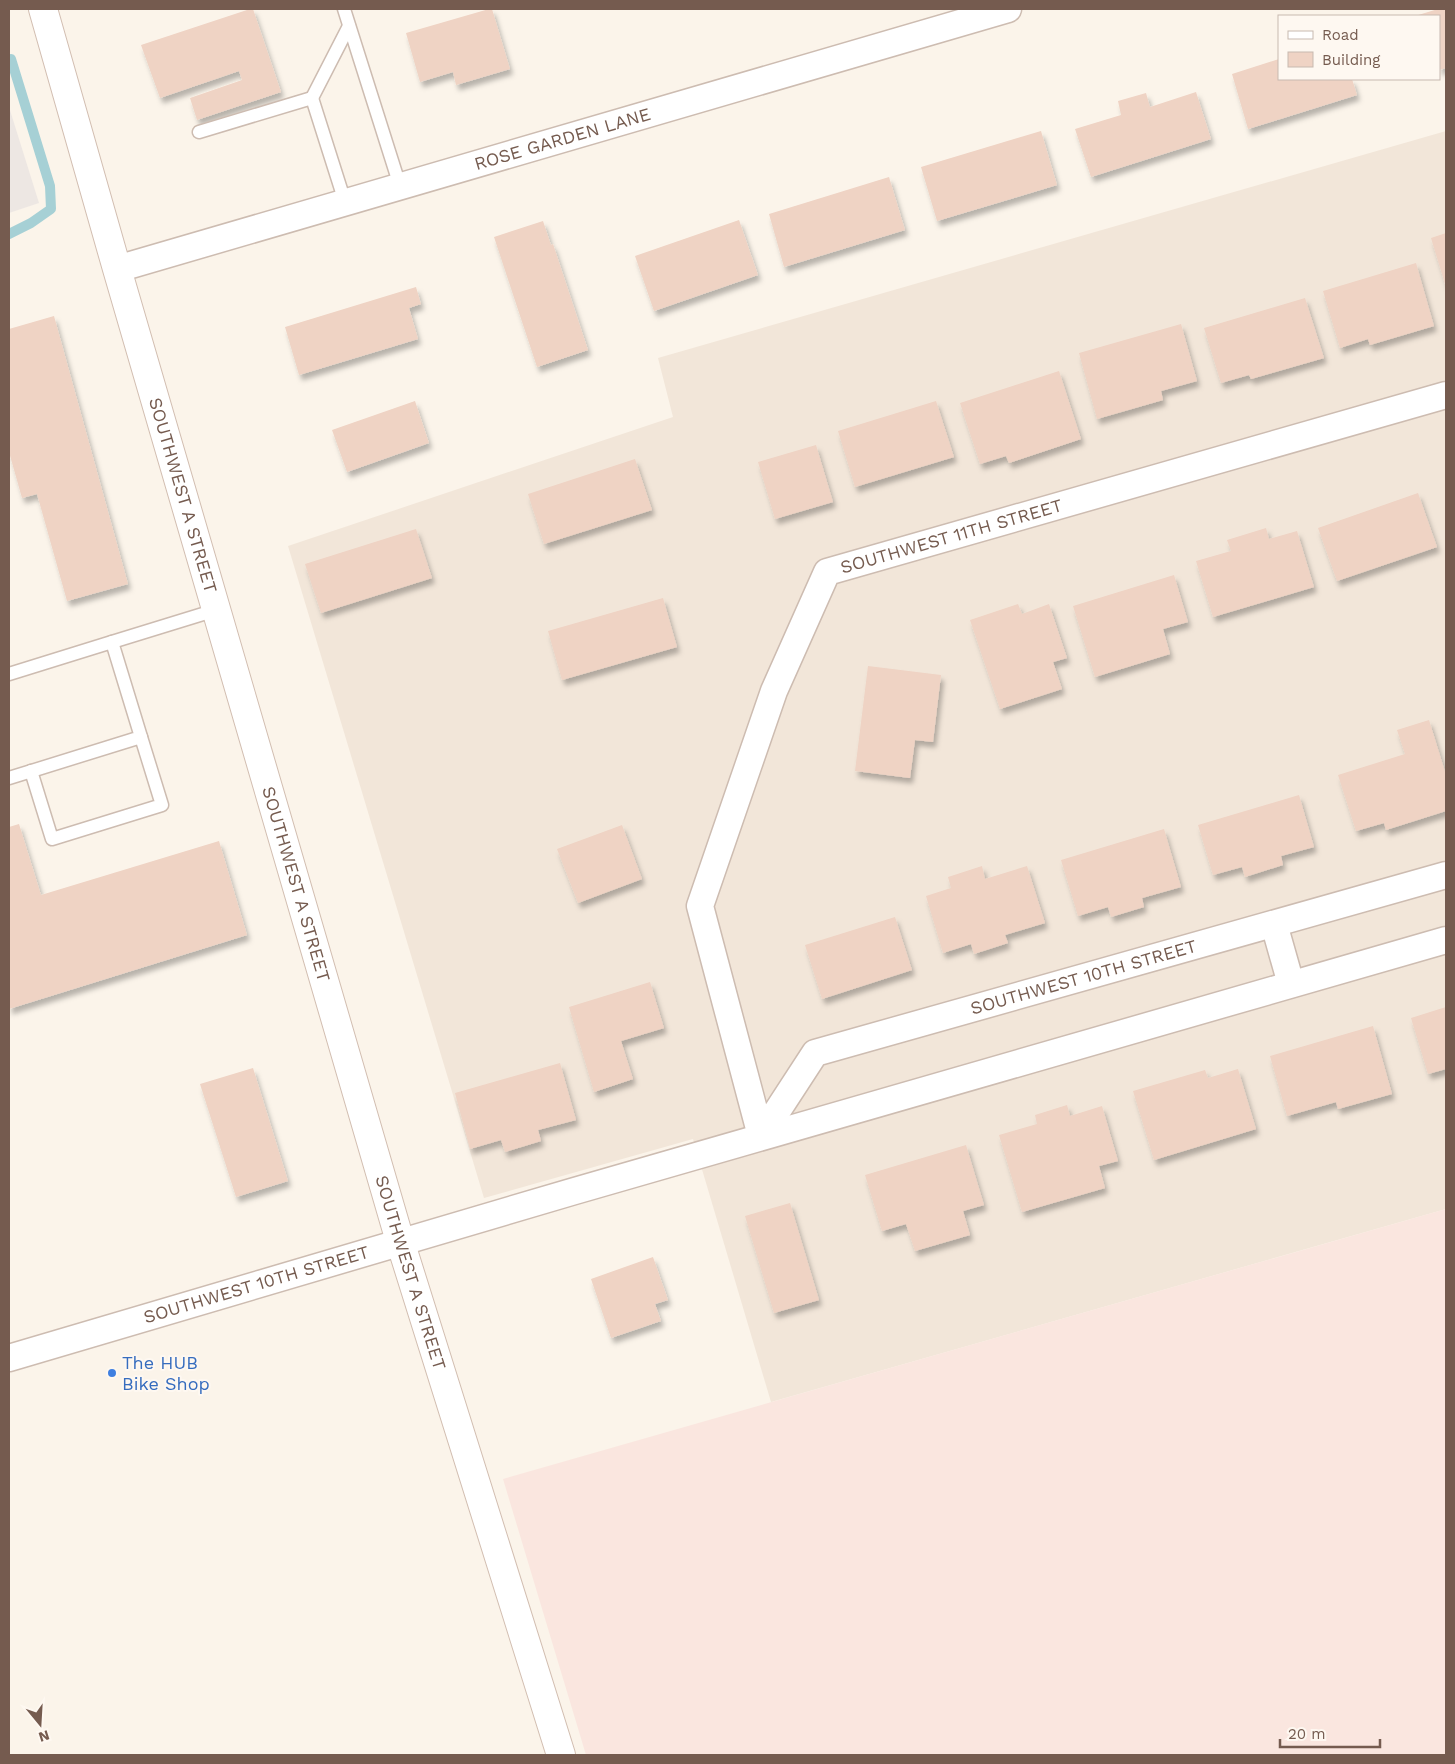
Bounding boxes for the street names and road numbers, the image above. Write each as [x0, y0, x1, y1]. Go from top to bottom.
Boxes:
street label: ROSE GARDEN LANE [472, 103, 653, 174]
street label: SOUTHWEST A STREET [145, 395, 222, 595]
street label: SOUTHWEST 11TH STREET [838, 494, 1065, 578]
street label: SOUTHWEST A STREET [258, 784, 335, 984]
street label: SOUTHWEST 10TH STREET [968, 935, 1199, 1019]
street label: SOUTHWEST A STREET [371, 1173, 451, 1373]
street label: SOUTHWEST 10TH STREET [141, 1241, 371, 1327]

